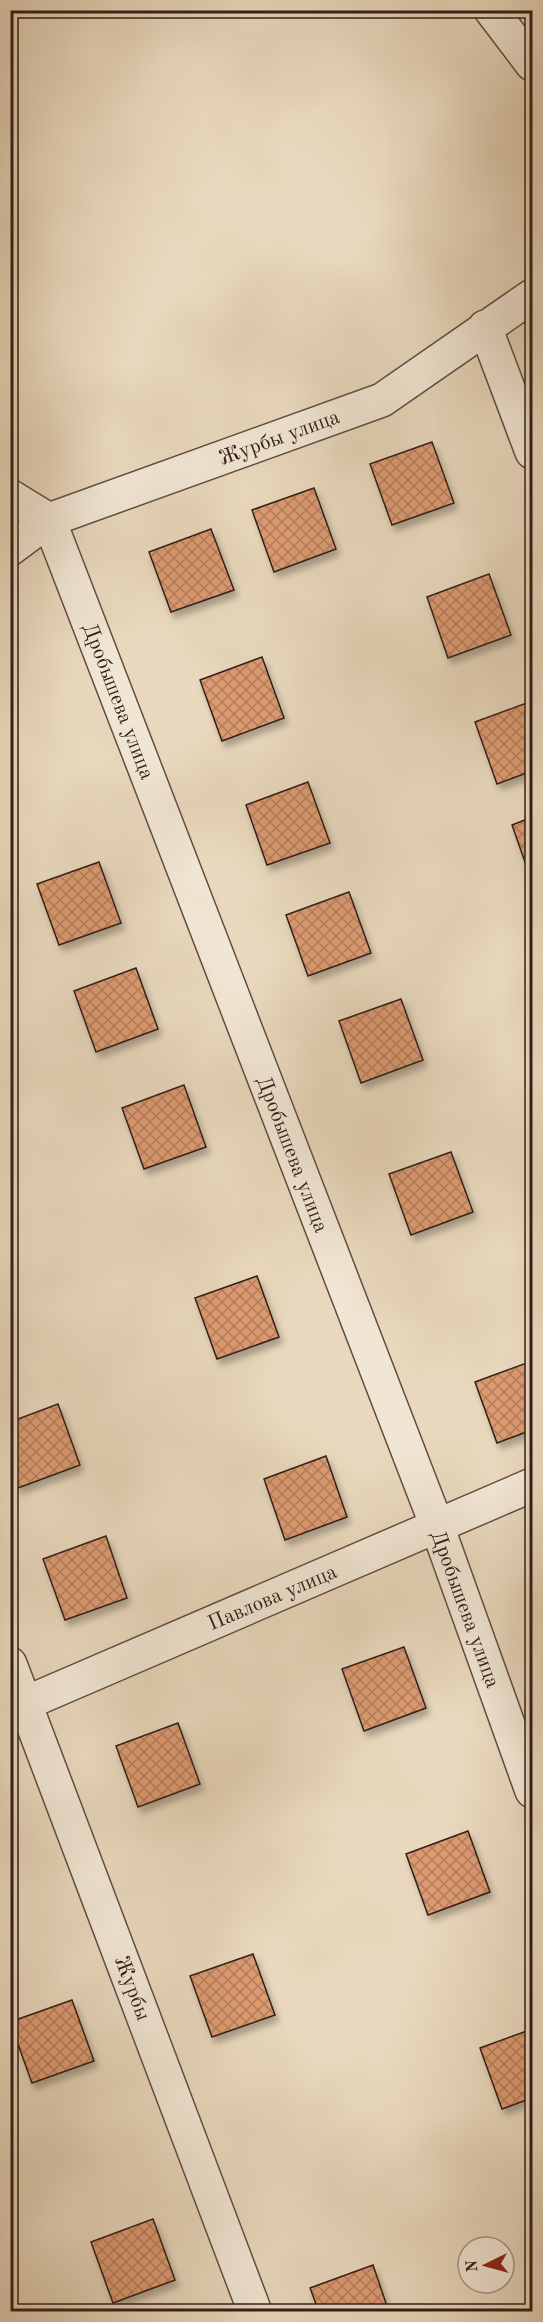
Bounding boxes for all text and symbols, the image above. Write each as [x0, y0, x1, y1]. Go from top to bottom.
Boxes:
street label: Журбы улица [216, 407, 343, 470]
street label: Дробышева улица [78, 620, 157, 783]
street label: Дробышева улица [252, 1073, 331, 1236]
street label: Дробышева улица [426, 1528, 503, 1691]
street label: Павлова улица [205, 1562, 340, 1635]
street label: Журбы [110, 1953, 154, 2024]
north arrow [456, 2235, 516, 2295]
text: N [464, 2259, 482, 2273]

